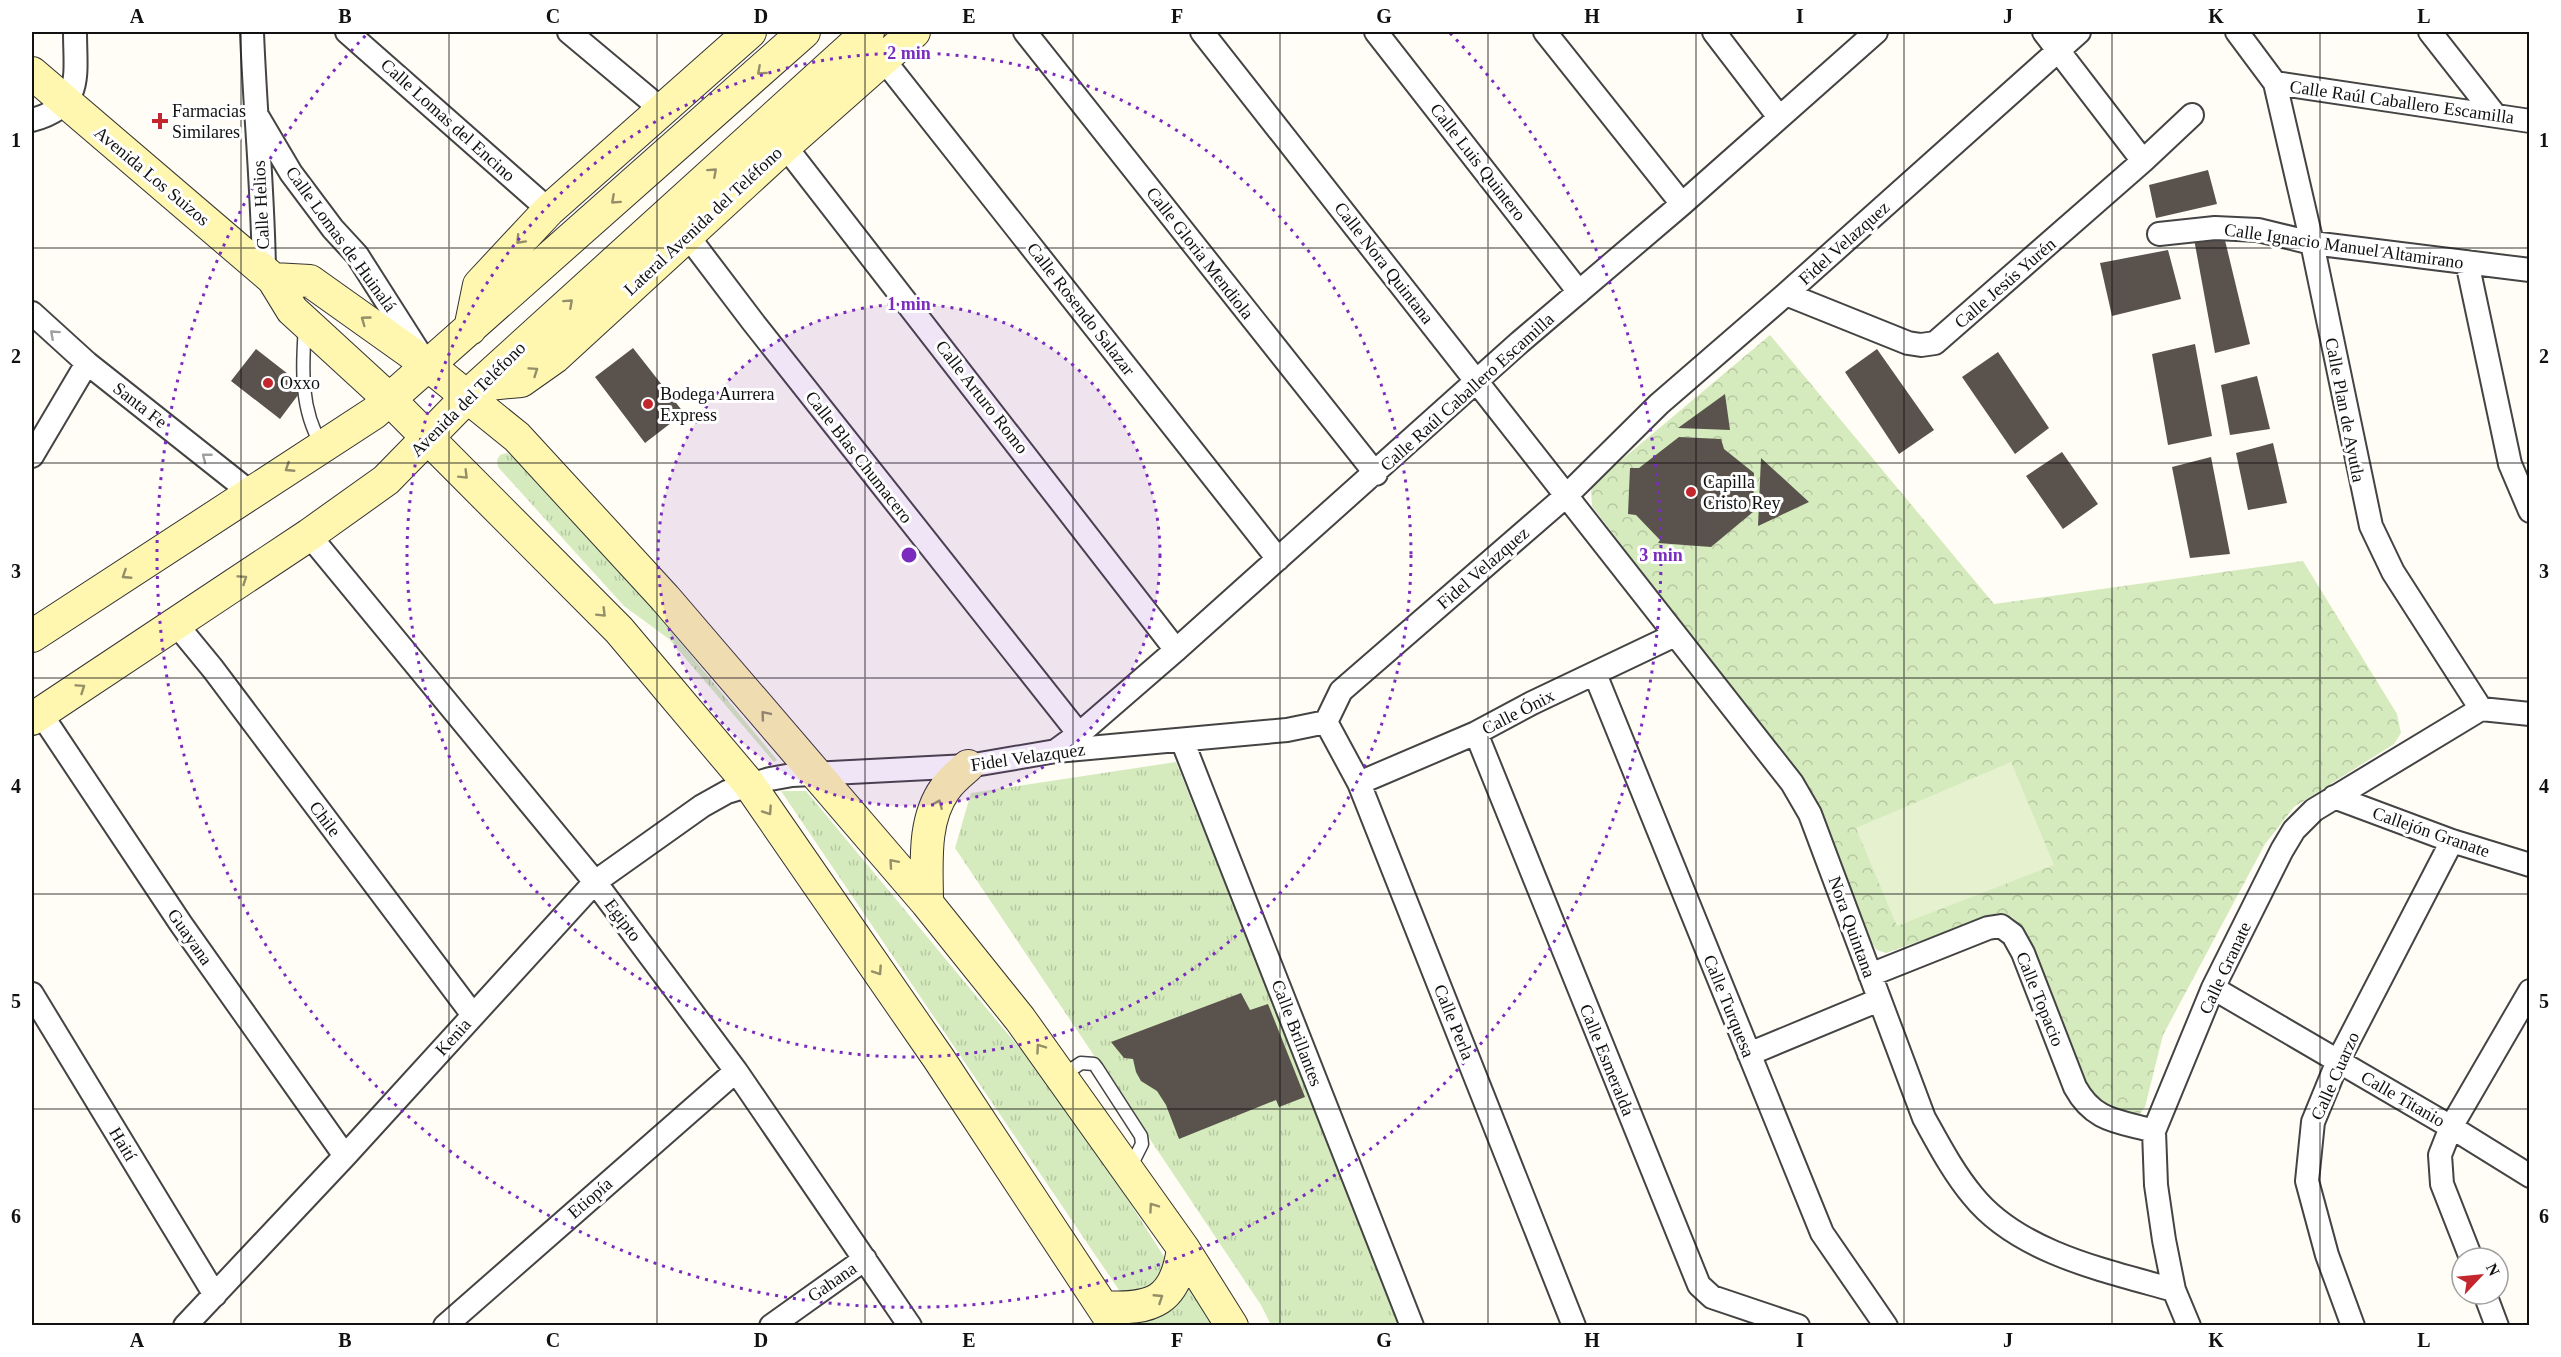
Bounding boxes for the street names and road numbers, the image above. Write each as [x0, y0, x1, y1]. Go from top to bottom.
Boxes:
street label: Calle Lomas del Encino [377, 55, 519, 185]
street label: Calle Raúl Caballero Escamilla [2288, 76, 2516, 128]
street label: Calle Luis Quintero [1426, 100, 1530, 224]
street label: Avenida Los Suizos [91, 122, 213, 230]
street label: Lateral Avenida del Teléfono [620, 143, 786, 299]
street label: Calle Helios [249, 160, 273, 250]
street label: Calle Lomas de Huinalá [282, 163, 400, 315]
street label: Calle Gloria Mendiola [1142, 183, 1258, 323]
street label: Fidel Velazquez [1795, 197, 1893, 289]
street label: Calle Nora Quintana [1330, 198, 1438, 328]
street label: Calle Ignacio Manuel Altamirano [2223, 219, 2465, 273]
street label: Calle Jesús Yurén [1950, 234, 2060, 332]
street label: Calle Rosendo Salazar [1023, 239, 1139, 379]
street label: Calle Raúl Caballero Escamilla [1376, 309, 1558, 475]
street label: Calle Arturo Romo [932, 336, 1032, 458]
street label: Calle Plan de Ayutla [2321, 336, 2369, 484]
street label: Avenida del Teléfono [406, 337, 530, 461]
street label: Santa Fe [109, 378, 171, 432]
street label: Calle Blas Chumacero [801, 387, 917, 527]
street label: Fidel Velazquez [1433, 523, 1533, 613]
street label: Calle Ónix [1478, 684, 1558, 739]
street label: Fidel Velazquez [970, 739, 1086, 775]
street label: Chile [305, 797, 345, 841]
street label: Callejón Granate [2370, 803, 2492, 861]
street label: Nora Quintana [1824, 874, 1880, 980]
street label: Egipto [601, 895, 645, 945]
street label: Guayana [163, 905, 217, 969]
street label: Calle Granate [2195, 919, 2255, 1017]
street label: Calle Topacio [2012, 949, 2068, 1049]
street label: Calle Turquesa [1699, 952, 1759, 1060]
street label: Calle Brillantes [1268, 977, 1326, 1089]
street label: Calle Perla [1430, 981, 1478, 1063]
street label: Calle Esmeralda [1576, 1001, 1638, 1119]
street label: Kenia [431, 1014, 475, 1060]
street label: Calle Cuarzo [2307, 1029, 2363, 1123]
street label: Calle Titanio [2358, 1067, 2448, 1131]
street label: Haití [105, 1123, 141, 1165]
street label: Etiopía [564, 1173, 616, 1223]
street label: Gahana [804, 1258, 860, 1306]

